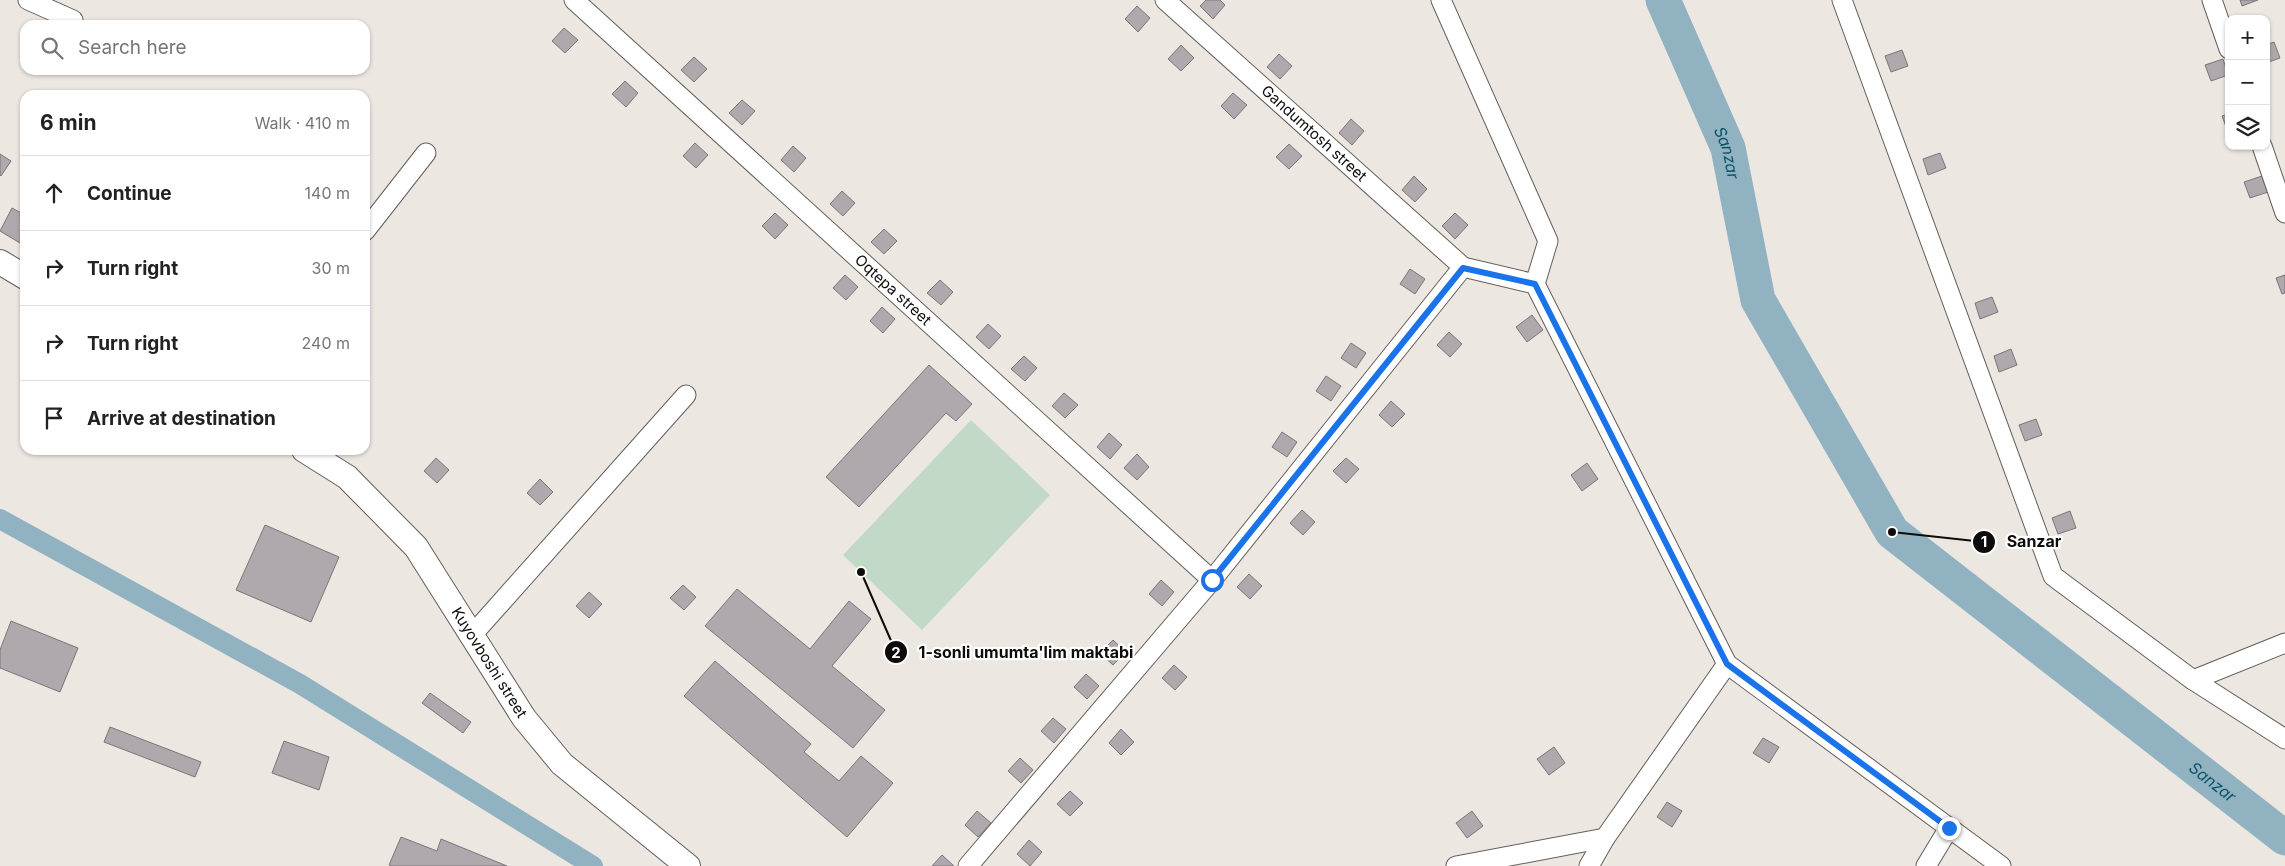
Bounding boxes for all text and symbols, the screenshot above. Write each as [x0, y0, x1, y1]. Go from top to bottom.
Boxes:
map controls [2225, 15, 2270, 150]
button: + [2225, 15, 2270, 60]
search box [20, 20, 370, 75]
icon: search [38, 34, 66, 62]
text: Search here [78, 36, 187, 59]
button: − [2225, 60, 2270, 105]
street label: Gandumtosh street [1258, 81, 1371, 185]
button: layers [2225, 105, 2270, 150]
text: 6 min [40, 110, 97, 135]
text: Walk · 410 m [255, 113, 350, 133]
water label: Sanzar [1710, 123, 1744, 182]
icon: ahead [40, 179, 68, 207]
text: Continue [87, 182, 172, 205]
text: 140 m [305, 183, 350, 203]
street label: Oqtepa street [851, 250, 936, 329]
icon: right [40, 254, 68, 282]
text: Turn right [87, 257, 178, 280]
text: 30 m [312, 258, 350, 278]
icon: right [40, 329, 68, 357]
text: Turn right [87, 332, 178, 355]
text: 240 m [302, 333, 350, 353]
icon: arrive [40, 404, 68, 432]
text: Arrive at destination [87, 407, 276, 430]
callout: Sanzar [1972, 526, 2072, 557]
text: Sanzar [2007, 531, 2062, 551]
text: 1 [1981, 532, 1987, 551]
route start [1201, 569, 1224, 592]
street label: Kuyovboshi street [448, 604, 532, 721]
callout: 1-sonli umumta'lim maktabi [883, 637, 1143, 668]
text: 1-sonli umumta'lim maktabi [919, 642, 1133, 662]
text: 2 [891, 643, 901, 662]
water label: Sanzar [2185, 757, 2241, 807]
route end [1938, 817, 1961, 840]

